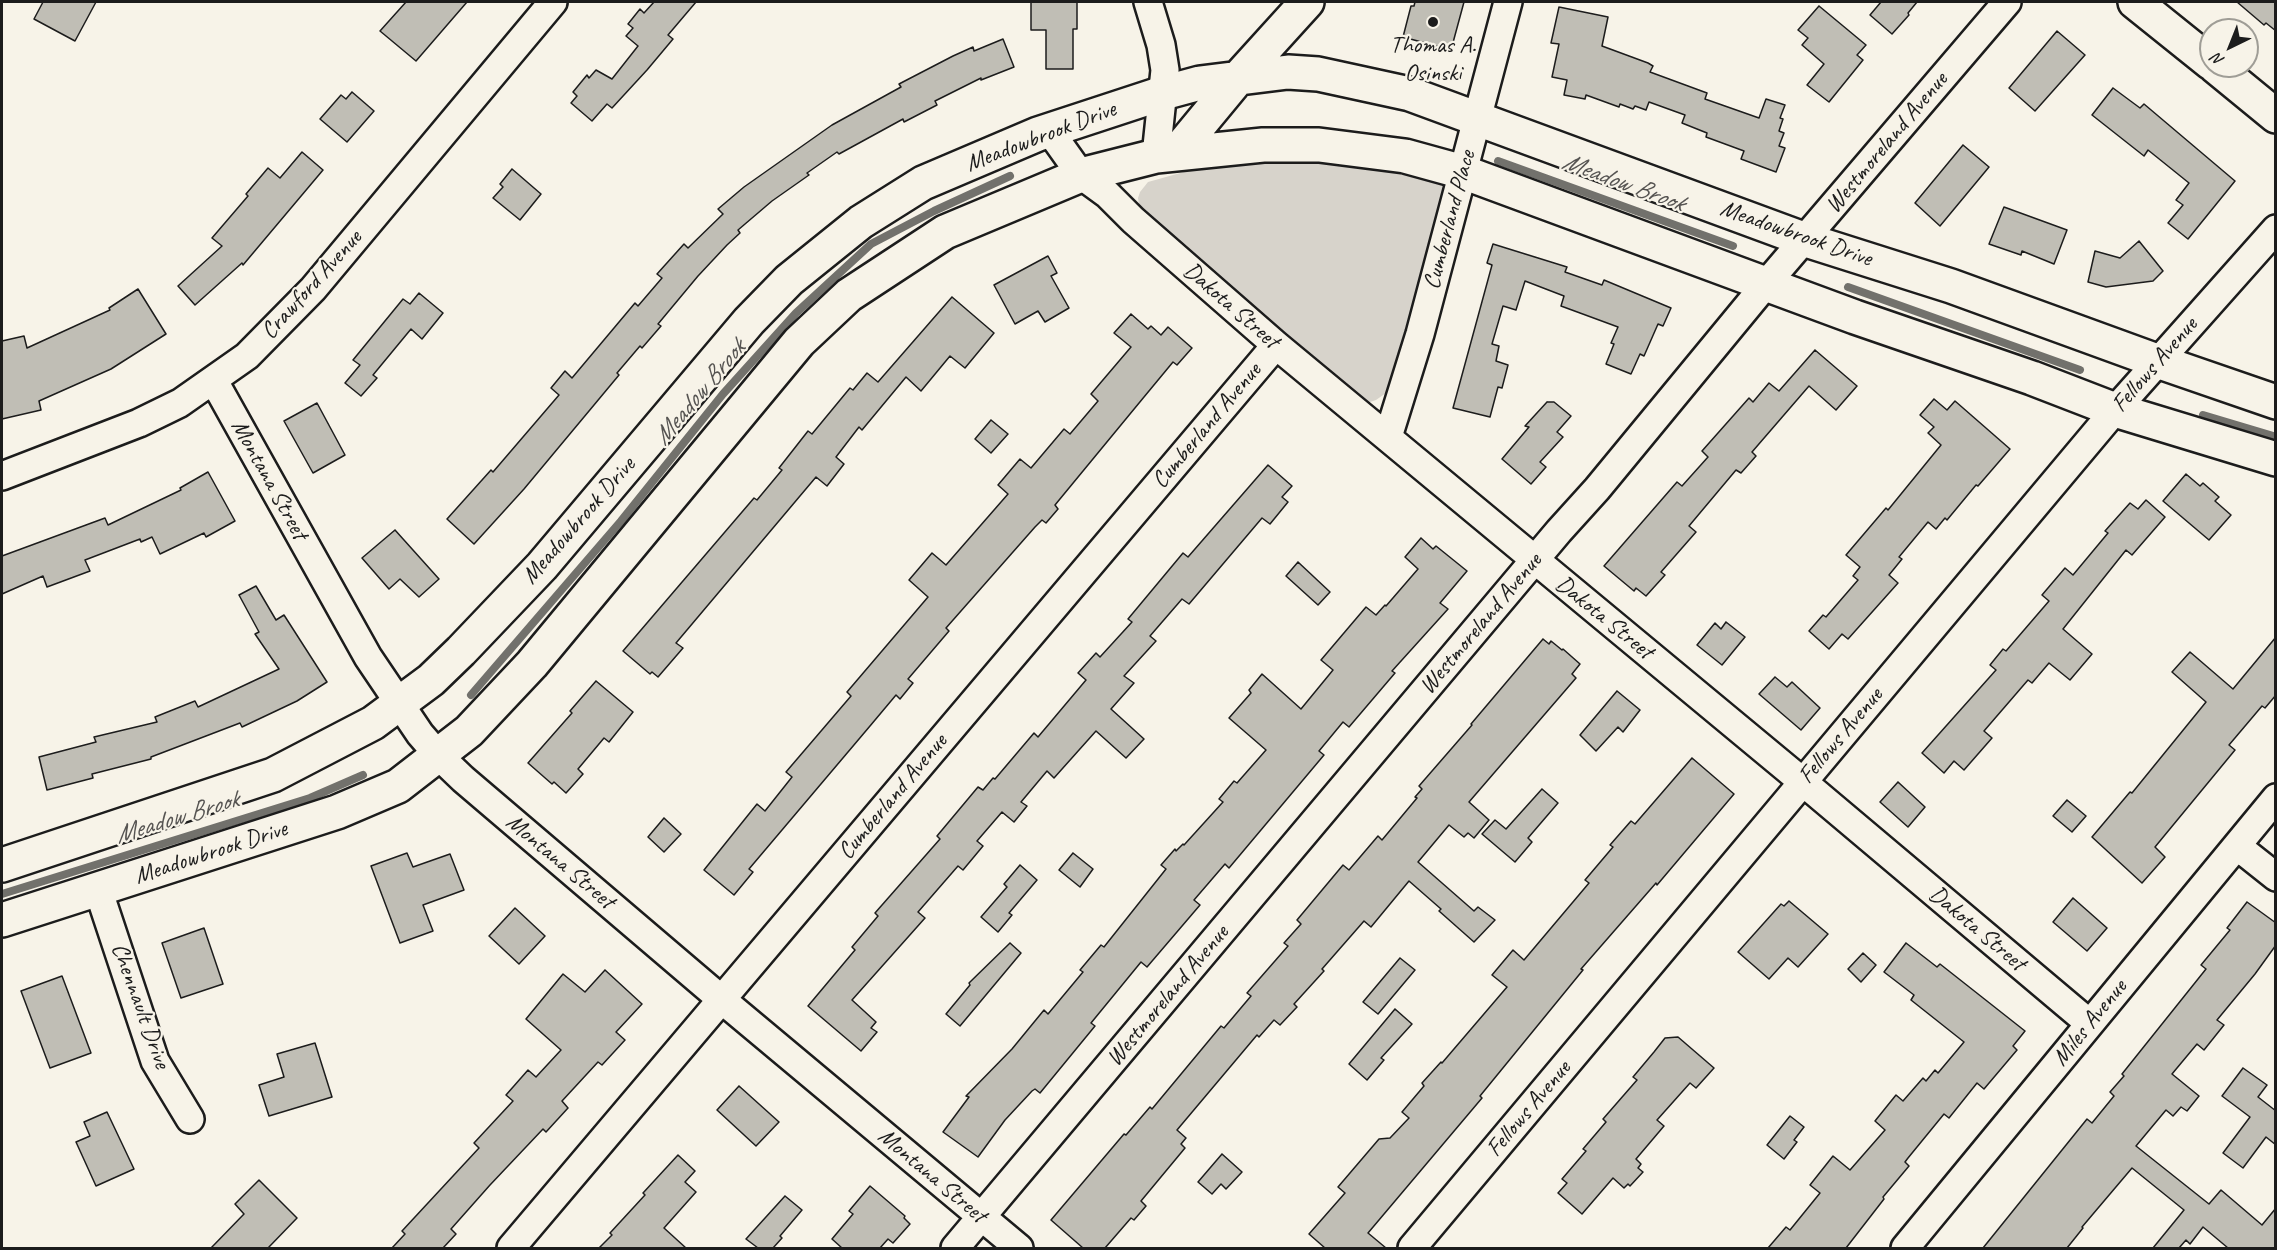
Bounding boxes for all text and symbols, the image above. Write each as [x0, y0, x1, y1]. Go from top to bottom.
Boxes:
marker: Thomas A. Osinski [1426, 15, 1440, 29]
north arrow [2199, 18, 2259, 78]
place label: Thomas A. Osinski [1390, 32, 1476, 88]
text: N [2208, 49, 2229, 70]
street label: Westmoreland Avenue [1820, 67, 1954, 219]
street label: Meadowbrook Drive [962, 95, 1120, 179]
water label: Meadow Brook [1558, 147, 1688, 219]
street label: Cumberland Place [1418, 148, 1482, 292]
street label: Meadowbrook Drive [1716, 195, 1876, 273]
street label: Crawford Avenue [255, 224, 369, 346]
street label: Dakota Street [1177, 257, 1285, 355]
street label: Fellows Avenue [2106, 312, 2204, 418]
water label: Meadow Brook [647, 334, 753, 452]
street label: Cumberland Avenue [1146, 357, 1268, 495]
street label: Montana Street [224, 415, 314, 545]
street label: Meadowbrook Drive [516, 452, 642, 590]
street label: Westmoreland Avenue [1414, 548, 1548, 700]
street label: Dakota Street [1549, 570, 1659, 666]
street label: Fellows Avenue [1792, 682, 1890, 790]
street label: Cumberland Avenue [832, 728, 954, 866]
water label: Meadow Brook [111, 784, 243, 852]
street label: Montana Street [500, 808, 620, 916]
street label: Meadowbrook Drive [131, 815, 291, 891]
street label: Dakota Street [1923, 880, 2031, 978]
street label: Westmoreland Avenue [1101, 920, 1235, 1072]
street label: Chennault Drive [104, 939, 176, 1073]
street label: Miles Avenue [2046, 974, 2134, 1072]
street label: Fellows Avenue [1480, 1055, 1578, 1163]
street label: Montana Street [872, 1122, 992, 1230]

